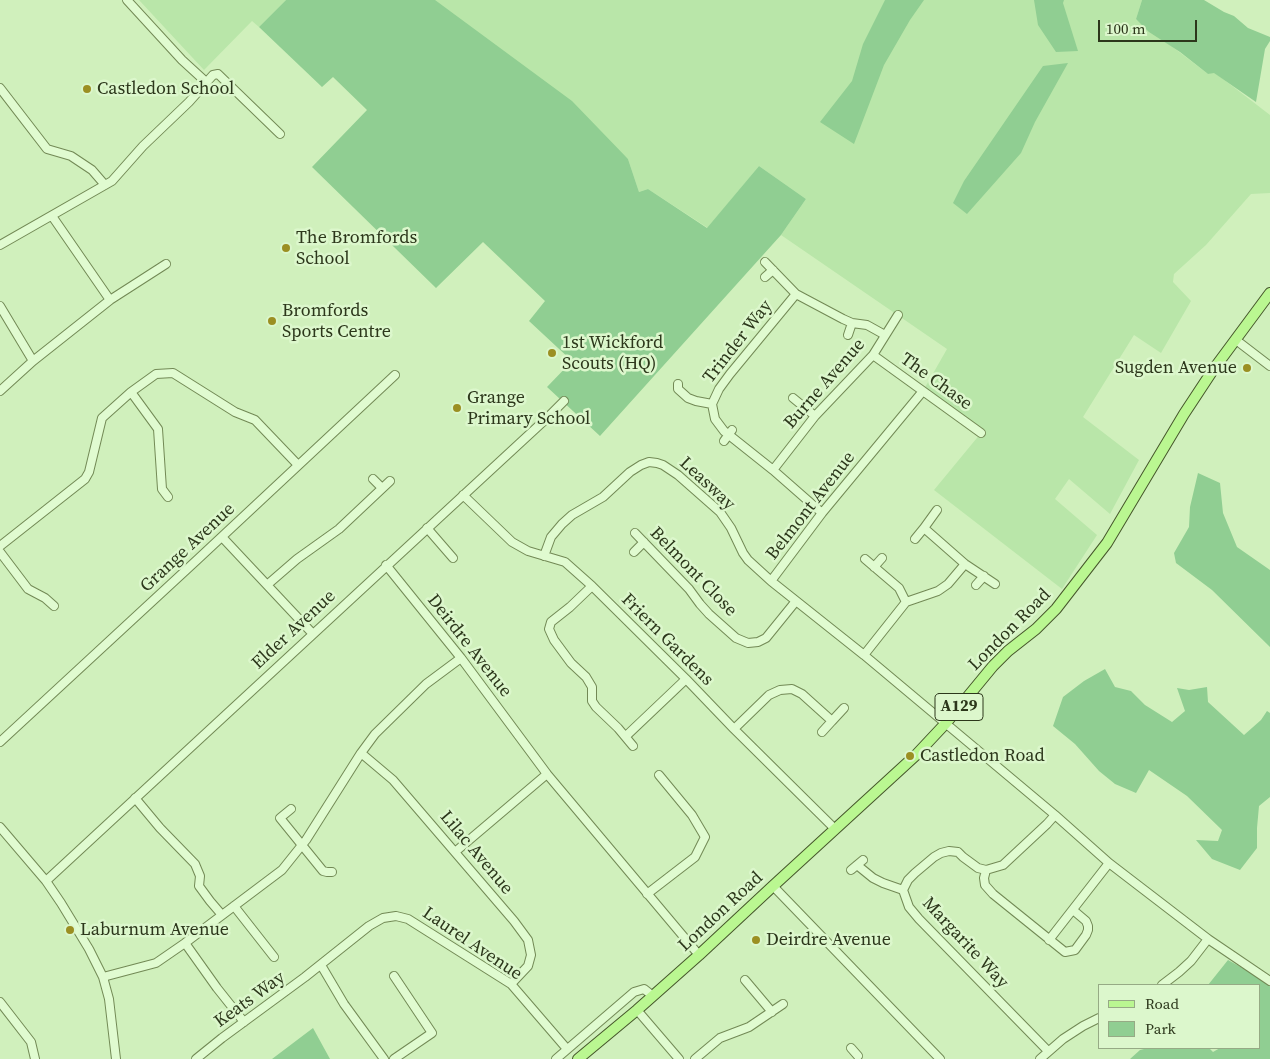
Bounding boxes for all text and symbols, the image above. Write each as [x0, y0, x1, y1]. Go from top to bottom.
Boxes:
scale bar [1100, 10, 1199, 42]
text: 100 m [1106, 18, 1146, 39]
place label: Castledon School [97, 78, 234, 100]
marker: Castledon School [81, 83, 93, 95]
place label: The Bromfords School [296, 227, 417, 270]
marker: The Bromfords School [280, 242, 292, 254]
street label: Trinder Way [699, 296, 777, 388]
place label: Bromfords Sports Centre [282, 300, 391, 342]
marker: Bromfords Sports Centre [266, 315, 278, 327]
place label: 1st Wickford Scouts (HQ) [562, 332, 663, 374]
street label: Burne Avenue [780, 334, 870, 434]
marker: 1st Wickford Scouts (HQ) [546, 347, 558, 359]
street label: The Chase [896, 349, 976, 415]
place label: Sugden Avenue [1115, 357, 1237, 379]
marker: Sugden Avenue [1241, 362, 1253, 374]
place label: Grange Primary School [467, 387, 590, 429]
marker: Grange Primary School [451, 402, 463, 414]
street label: Belmont Avenue [762, 447, 860, 565]
street label: Leasway [675, 453, 739, 515]
street label: Grange Avenue [136, 499, 240, 597]
street label: Belmont Close [645, 523, 741, 621]
street label: London Road [964, 584, 1056, 676]
street label: Elder Avenue [248, 586, 340, 674]
street label: Friern Gardens [616, 589, 718, 691]
street label: Deirdre Avenue [422, 590, 516, 702]
road number: A129 [935, 694, 983, 720]
place label: Castledon Road [920, 745, 1045, 767]
marker: Castledon Road [904, 750, 916, 762]
street label: Lilac Avenue [435, 807, 517, 899]
street label: London Road [674, 867, 768, 957]
street label: Margarite Way [917, 893, 1013, 993]
street label: Laurel Avenue [418, 903, 526, 985]
place label: Laburnum Avenue [80, 919, 229, 941]
marker: Laburnum Avenue [64, 924, 76, 936]
place label: Deirdre Avenue [766, 929, 891, 951]
marker: Deirdre Avenue [750, 934, 762, 946]
street label: Keats Way [211, 967, 289, 1033]
legend [1098, 984, 1260, 1049]
text: Road [1145, 993, 1179, 1014]
text: Park [1145, 1018, 1176, 1039]

